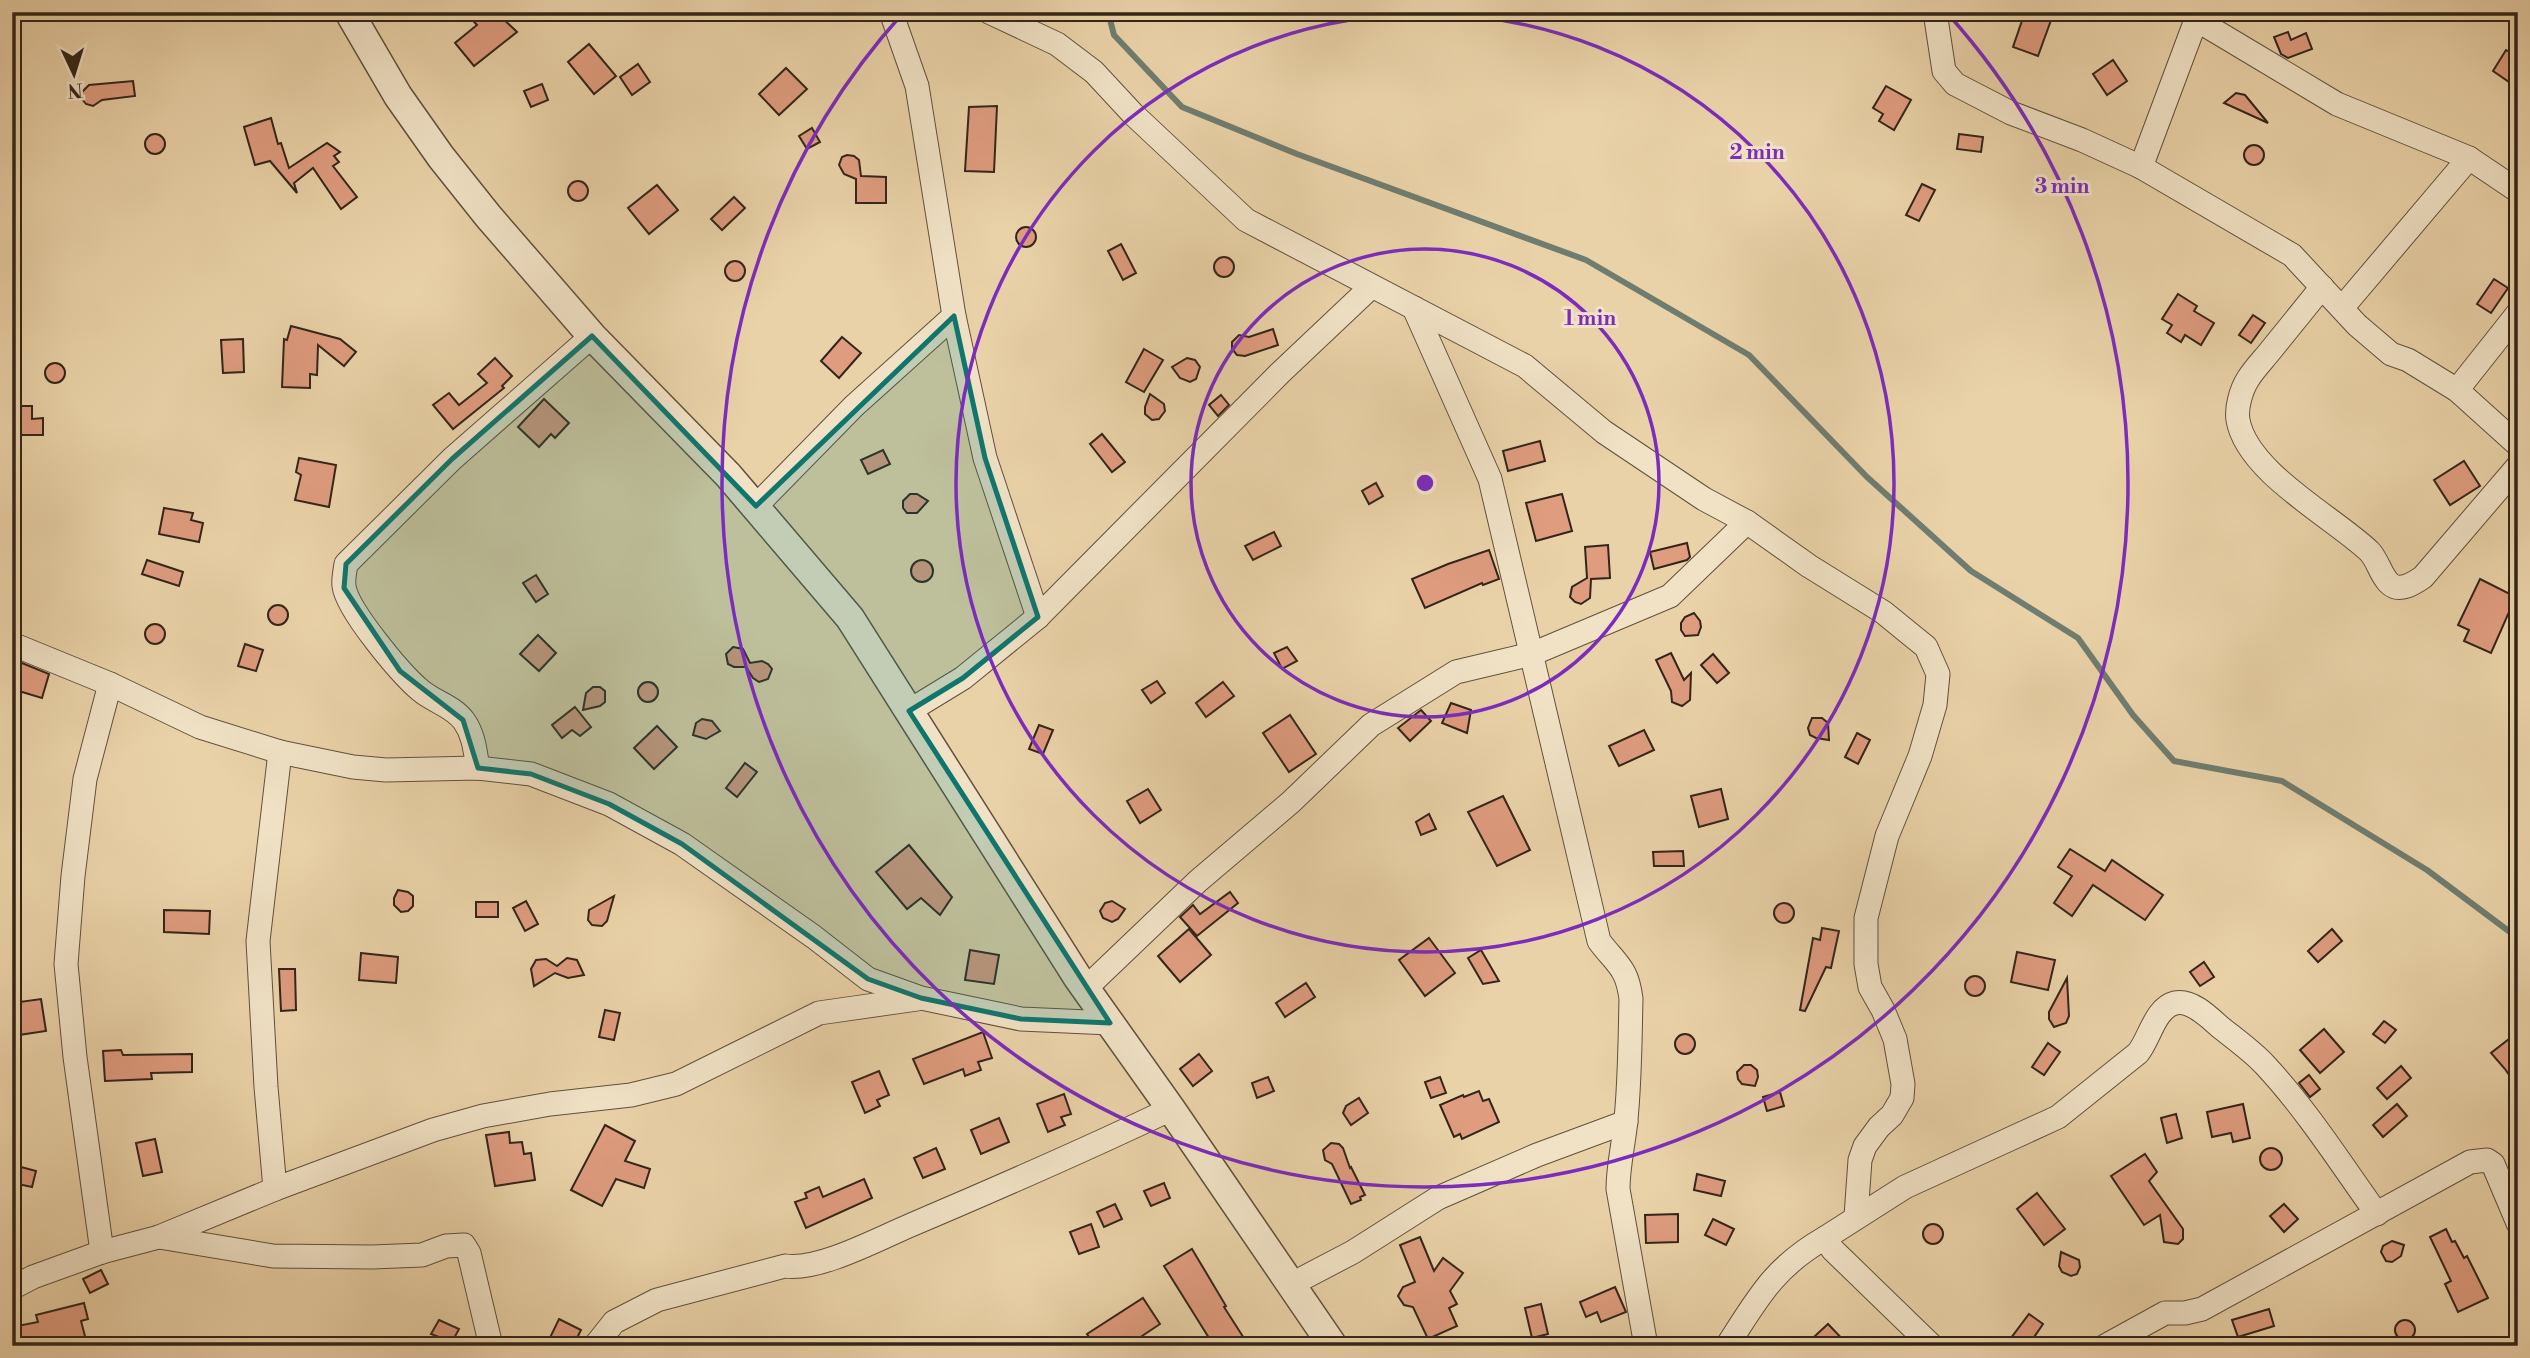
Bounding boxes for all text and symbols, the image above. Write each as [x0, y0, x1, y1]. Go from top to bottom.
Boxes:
north arrow [38, 38, 108, 108]
text: N [67, 77, 83, 102]
text: 2 min [1729, 140, 1785, 166]
text: 3 min [2035, 174, 2089, 200]
text: 1 min [1564, 306, 1616, 332]
centre of rings [1413, 471, 1437, 495]

